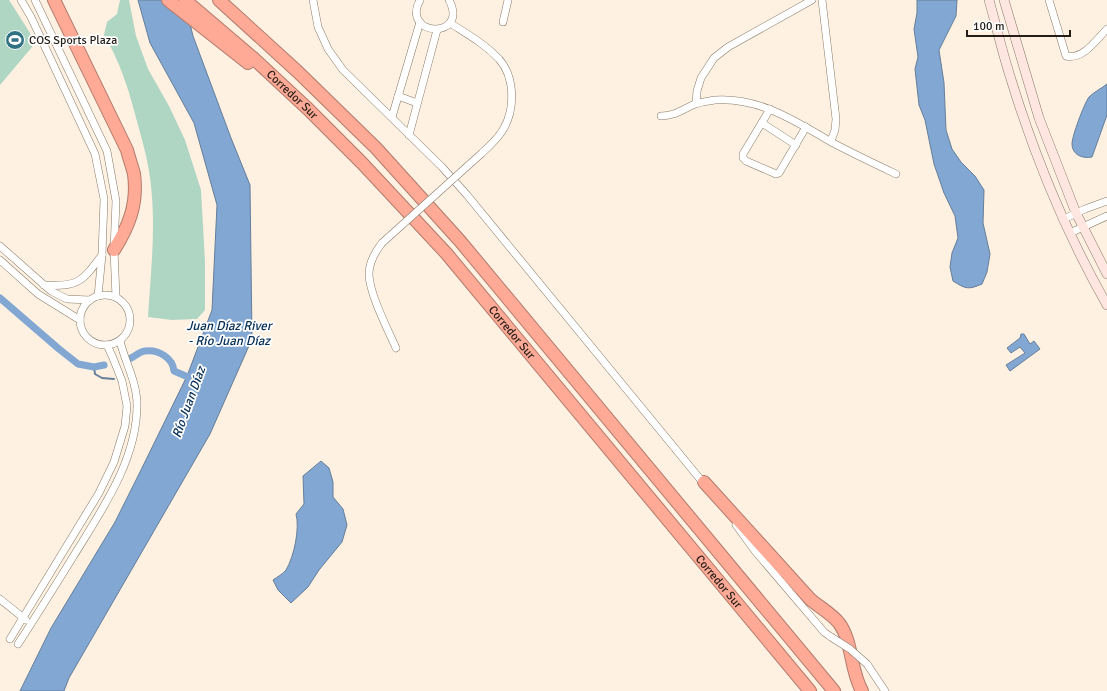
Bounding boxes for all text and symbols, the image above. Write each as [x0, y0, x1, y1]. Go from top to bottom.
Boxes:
scale bar [967, 12, 1070, 38]
text: 100 m [973, 19, 1005, 34]
sports icon: COS Sports Plaza [4, 29, 26, 51]
place label: COS Sports Plaza [29, 33, 117, 48]
street label: Corredor Sur [263, 67, 321, 123]
street label: Corredor Sur [485, 303, 539, 363]
water label: Juan Díaz River - Río Juan Díaz [187, 318, 274, 349]
water label: Río Juan Díaz [169, 363, 210, 440]
street label: Corredor Sur [692, 552, 746, 612]

